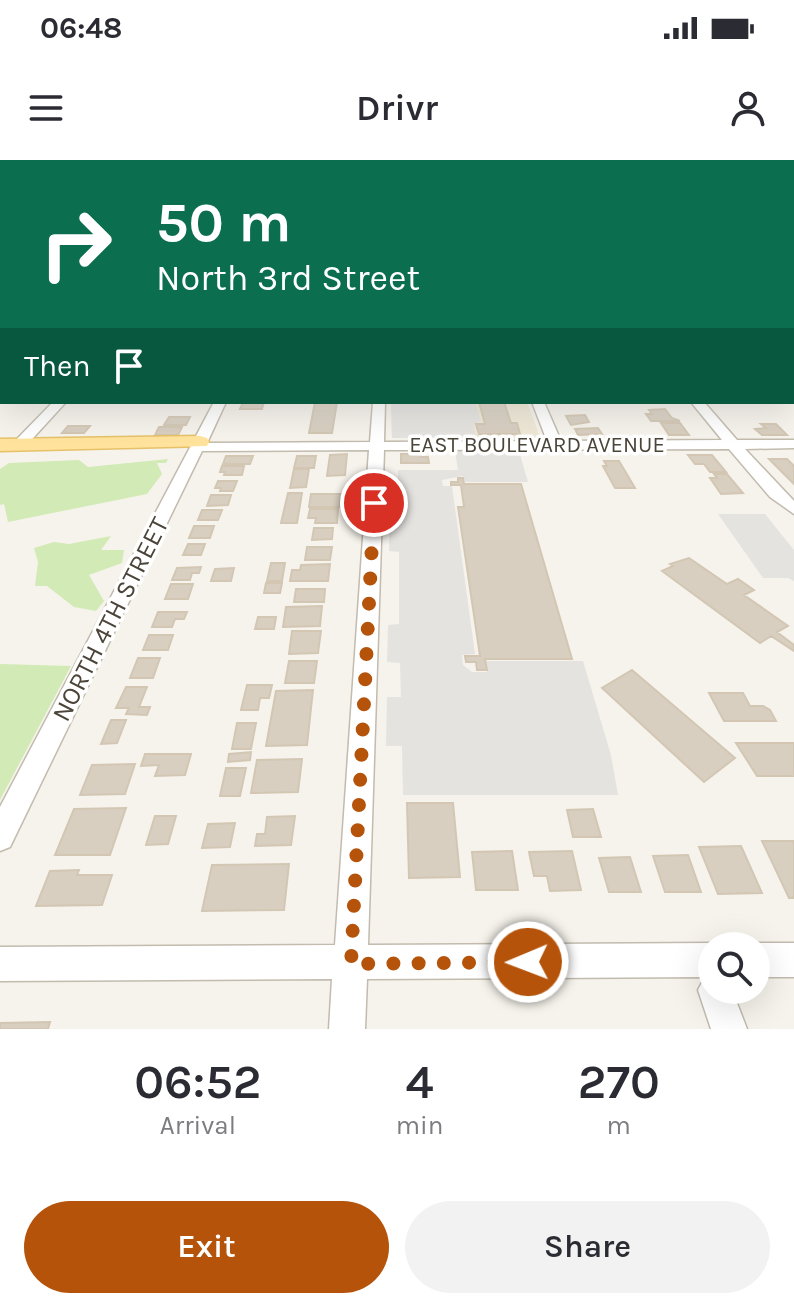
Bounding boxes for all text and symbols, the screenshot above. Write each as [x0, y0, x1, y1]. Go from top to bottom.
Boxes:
text: 06:48 [40, 10, 123, 46]
icon: menu [24, 86, 68, 130]
icon: person [726, 86, 770, 130]
text: Drivr [356, 87, 438, 129]
text: 50 m [156, 190, 291, 255]
icon: right [24, 192, 128, 296]
text: North 3rd Street [156, 257, 420, 299]
icon: arrive [107, 344, 151, 388]
text: Then [24, 348, 91, 384]
street label: EAST BOULEVARD AVENUE [409, 432, 665, 458]
pin [340, 469, 408, 537]
icon: arrive [352, 481, 396, 525]
street label: NORTH 4TH STREET [46, 512, 175, 727]
position arrow [486, 920, 570, 1004]
map controls [698, 932, 770, 1004]
button: search [698, 932, 770, 1004]
text: 06:52 [134, 1054, 262, 1110]
text: 4 [406, 1054, 434, 1110]
text: 270 [578, 1054, 660, 1110]
text: Arrival [160, 1110, 236, 1141]
text: min [396, 1110, 444, 1141]
text: m [607, 1110, 631, 1141]
button: Exit [24, 1201, 389, 1293]
button: Share [405, 1201, 770, 1293]

